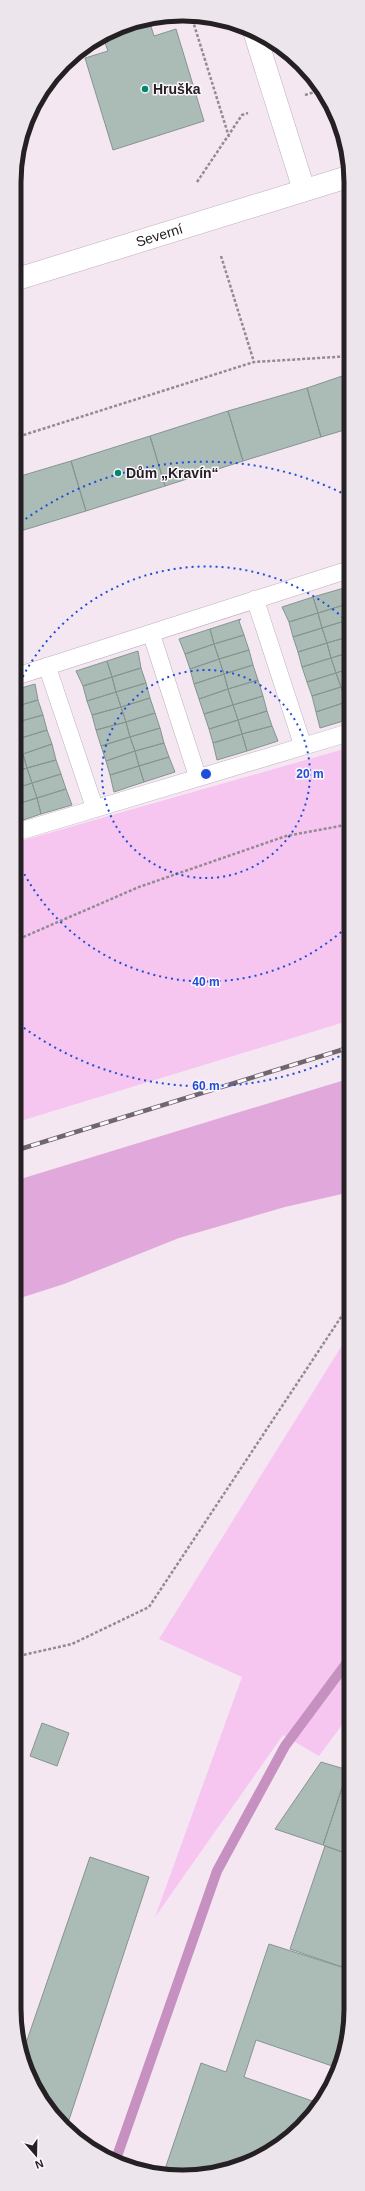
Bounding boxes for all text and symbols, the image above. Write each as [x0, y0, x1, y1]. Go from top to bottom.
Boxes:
place label: Hruška [153, 81, 201, 97]
marker: Hruška [140, 84, 150, 94]
street label: Severní [134, 220, 185, 250]
place label: Dům „Kravín“ [126, 465, 219, 481]
marker: Dům „Kravín“ [113, 468, 123, 478]
centre of rings [199, 767, 213, 781]
text: 20 m [296, 767, 324, 781]
text: 40 m [192, 975, 220, 989]
text: 60 m [192, 1079, 220, 1093]
north arrow [16, 2135, 56, 2175]
text: N [34, 2157, 45, 2171]

